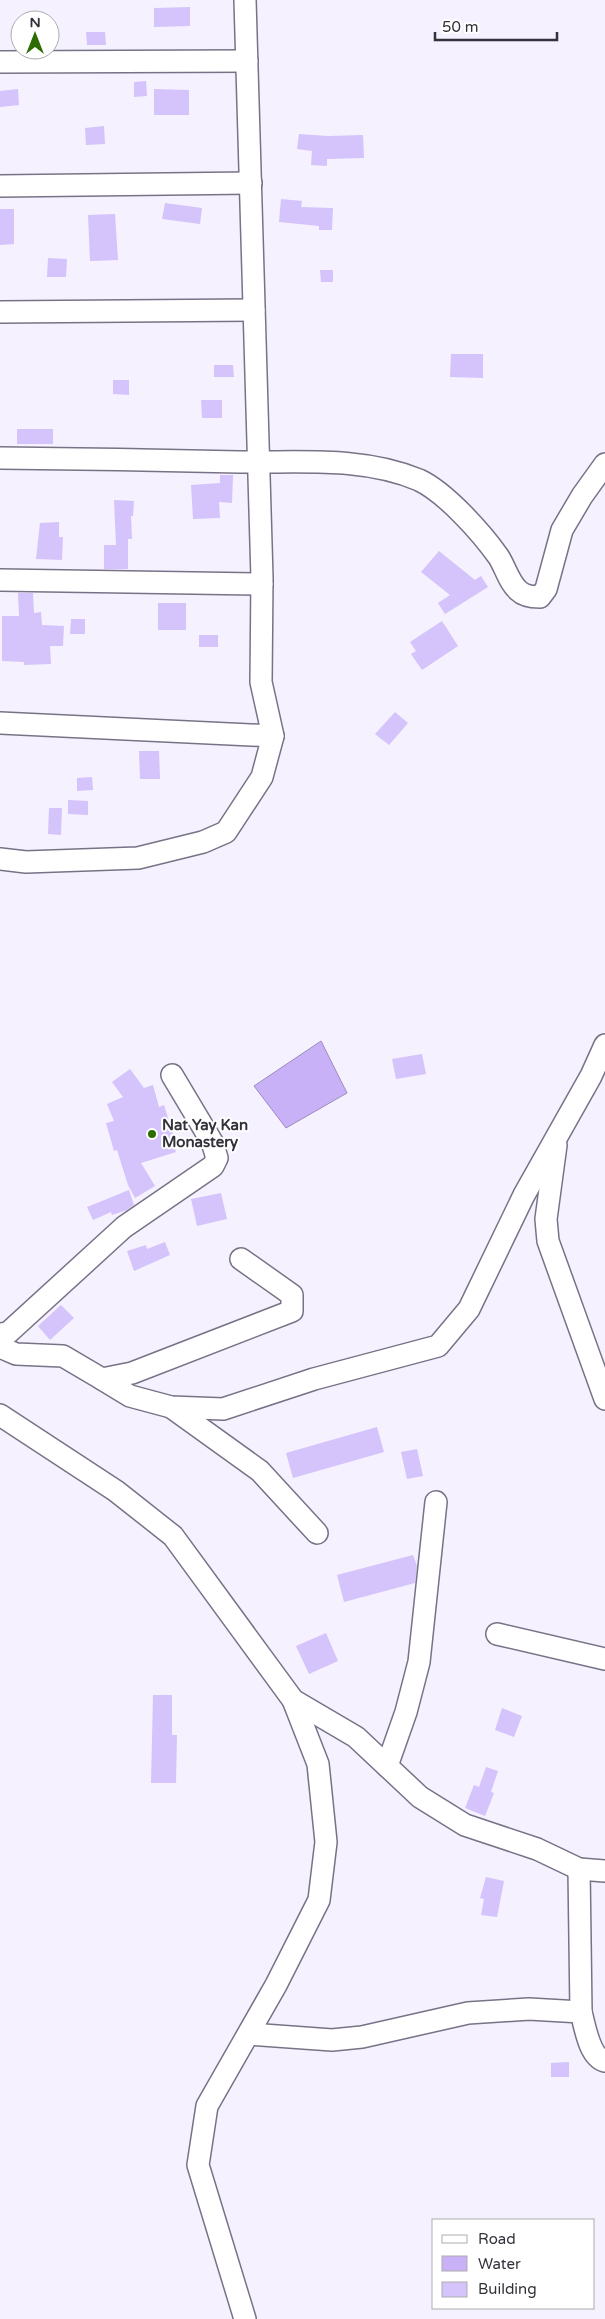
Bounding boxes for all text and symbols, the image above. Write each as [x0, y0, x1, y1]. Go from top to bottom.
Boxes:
north arrow [10, 10, 60, 60]
scale bar [435, 10, 558, 42]
text: N [29, 14, 41, 31]
text: 50 m [442, 18, 479, 36]
place label: Nat Yay Kan Monastery [162, 1116, 248, 1152]
marker: Nat Yay Kan Monastery [146, 1128, 158, 1140]
legend [432, 2219, 595, 2309]
text: Road [478, 2230, 516, 2248]
text: Water [478, 2255, 521, 2273]
text: Building [478, 2280, 537, 2298]

